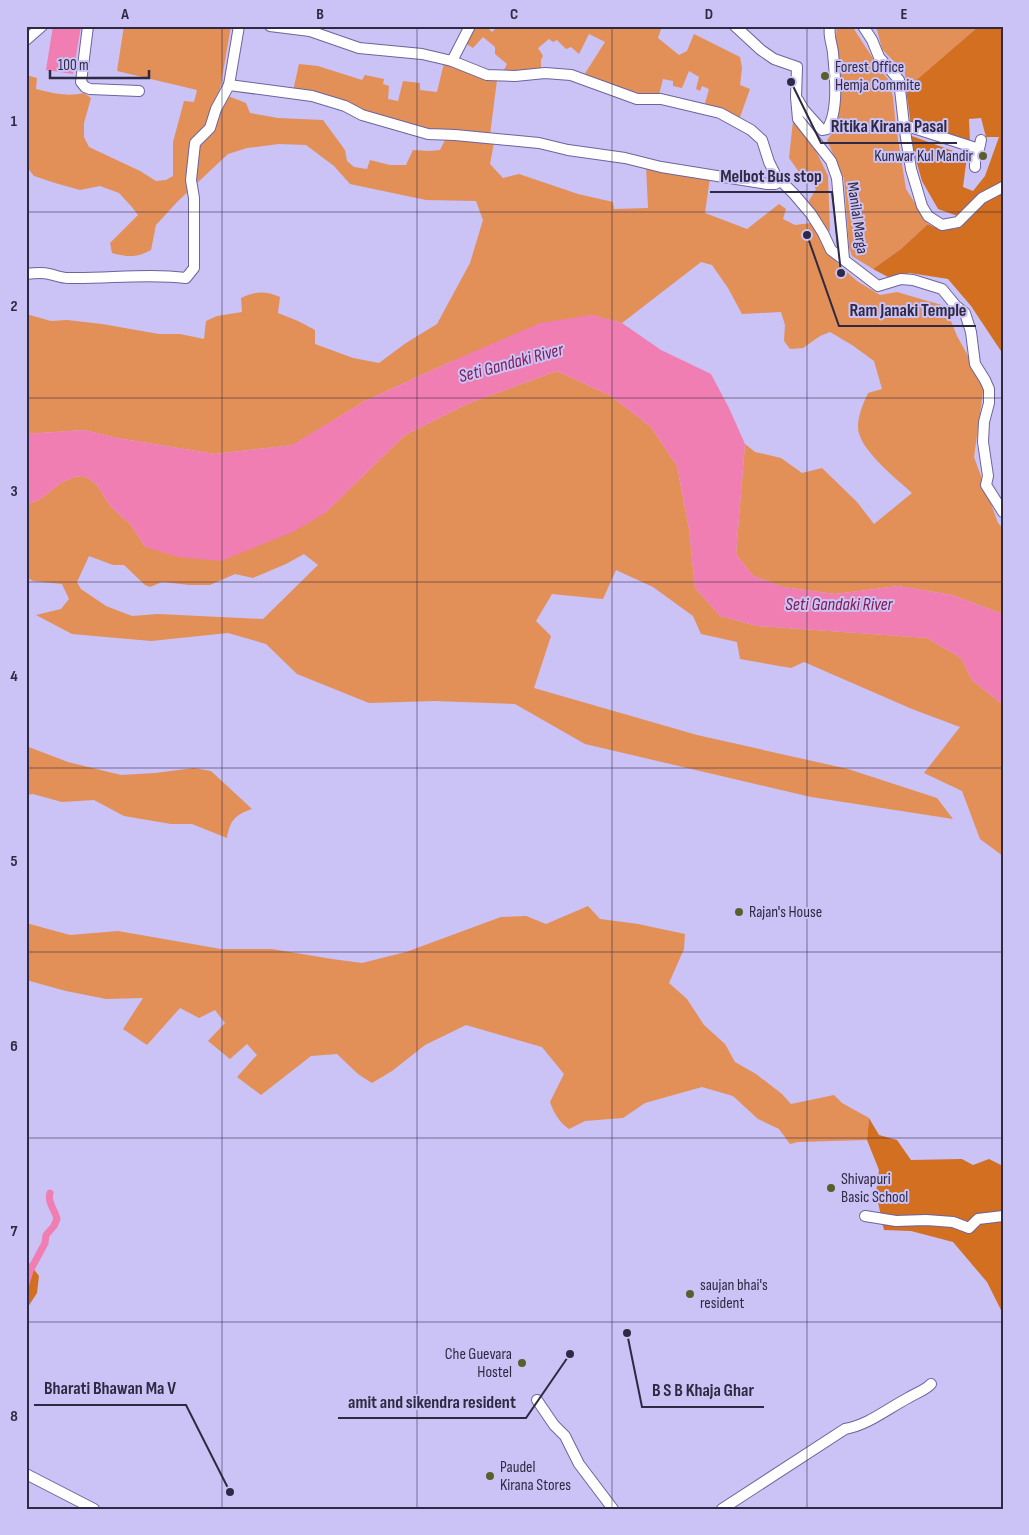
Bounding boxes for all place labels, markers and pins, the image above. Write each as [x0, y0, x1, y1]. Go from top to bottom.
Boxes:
place label: Forest Office Hemja Commite [835, 58, 920, 95]
marker: Forest Office Hemja Commite [819, 70, 831, 82]
callout: Ritika Kirana Pasal [821, 110, 957, 143]
place label: Kunwar Kul Mandir [874, 147, 973, 166]
marker: Kunwar Kul Mandir [977, 150, 989, 162]
callout: Melbot Bus stop [710, 159, 832, 192]
callout: Ram Janaki Temple [839, 293, 976, 326]
place label: Rajan's House [749, 903, 822, 922]
marker: Rajan's House [733, 906, 745, 918]
place label: Shivapuri Basic School [841, 1170, 908, 1207]
marker: Shivapuri Basic School [825, 1182, 837, 1194]
place label: saujan bhai's resident [700, 1276, 768, 1313]
marker: saujan bhai's resident [684, 1288, 696, 1300]
place label: Che Guevara Hostel [445, 1345, 512, 1382]
marker: Che Guevara Hostel [516, 1357, 528, 1369]
callout: Bharati Bhawan Ma V [34, 1372, 186, 1405]
callout: B S B Khaja Ghar [642, 1374, 764, 1407]
callout: amit and sikendra resident [338, 1385, 526, 1418]
place label: Paudel Kirana Stores [500, 1458, 571, 1495]
marker: Paudel Kirana Stores [484, 1470, 496, 1482]

